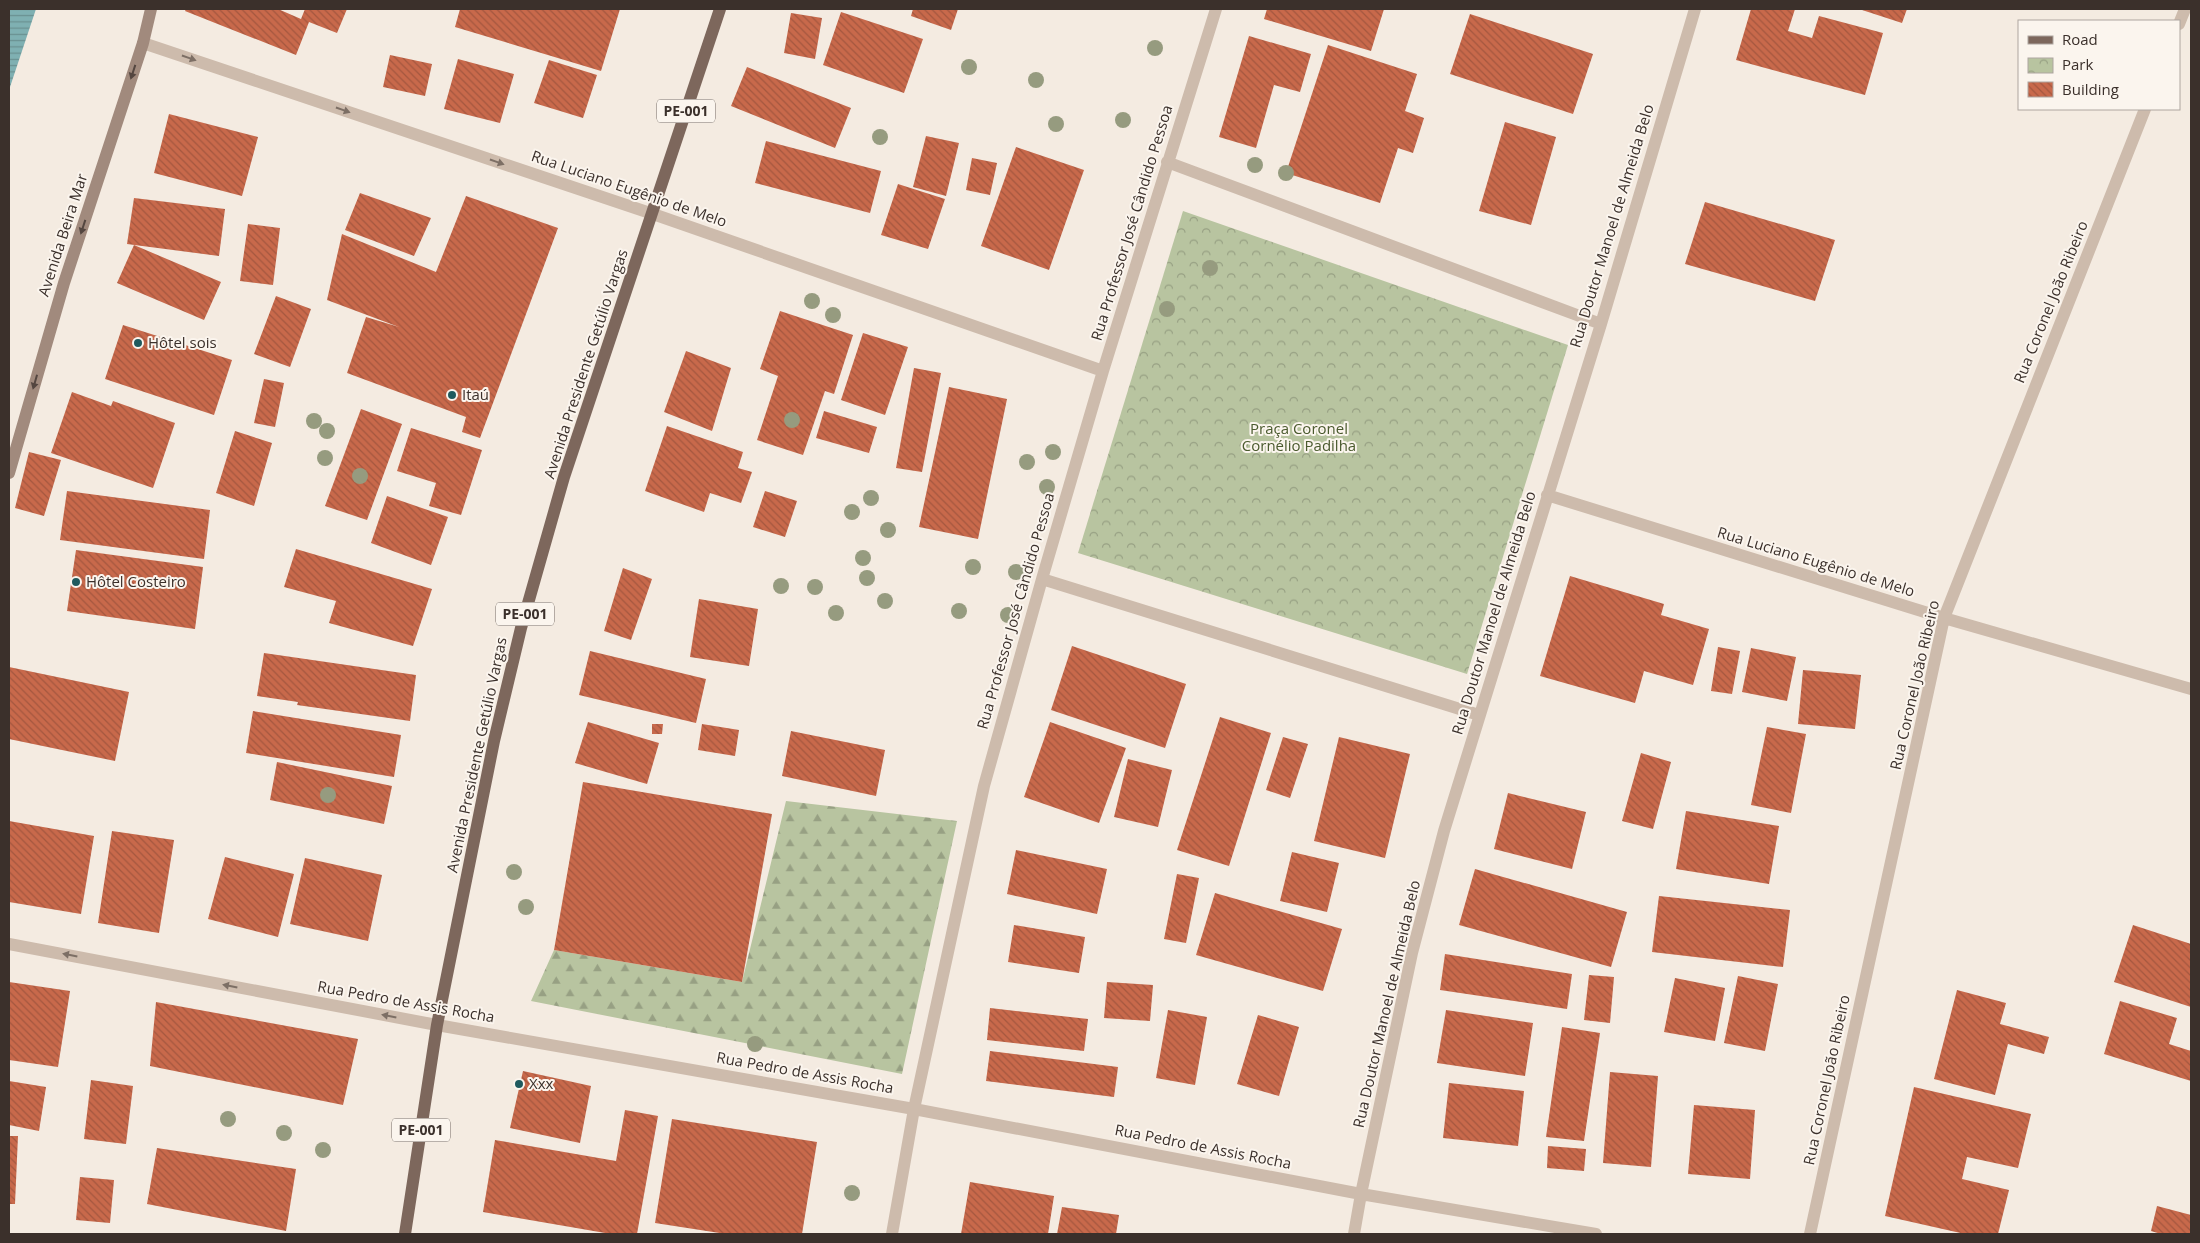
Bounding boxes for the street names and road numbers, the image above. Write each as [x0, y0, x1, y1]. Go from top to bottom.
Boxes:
road number: PE-001 [657, 100, 715, 122]
street label: Rua Professor José Cândido Pessoa [1086, 102, 1176, 343]
street label: Rua Doutor Manoel de Almeida Belo [1564, 102, 1658, 350]
street label: Rua Luciano Eugênio de Melo [529, 145, 730, 231]
street label: Avenida Beira Mar [33, 171, 91, 299]
street label: Rua Coronel João Ribeiro [2008, 217, 2092, 386]
street label: Avenida Presidente Getúlio Vargas [538, 246, 632, 481]
street label: Rua Doutor Manoel de Almeida Belo [1446, 489, 1540, 737]
street label: Rua Professor José Cândido Pessoa [972, 490, 1058, 731]
street label: Rua Luciano Eugênio de Melo [1715, 521, 1917, 601]
street label: Rua Coronel João Ribeiro [1885, 598, 1943, 772]
road number: PE-001 [496, 602, 554, 626]
street label: Avenida Presidente Getúlio Vargas [441, 635, 511, 874]
street label: Rua Doutor Manoel de Almeida Belo [1348, 878, 1424, 1130]
street label: Rua Pedro de Assis Rocha [316, 976, 496, 1026]
street label: Rua Coronel João Ribeiro [1798, 993, 1854, 1167]
street label: Rua Pedro de Assis Rocha [715, 1047, 895, 1097]
road number: PE-001 [392, 1118, 450, 1142]
street label: Rua Pedro de Assis Rocha [1113, 1119, 1293, 1173]

